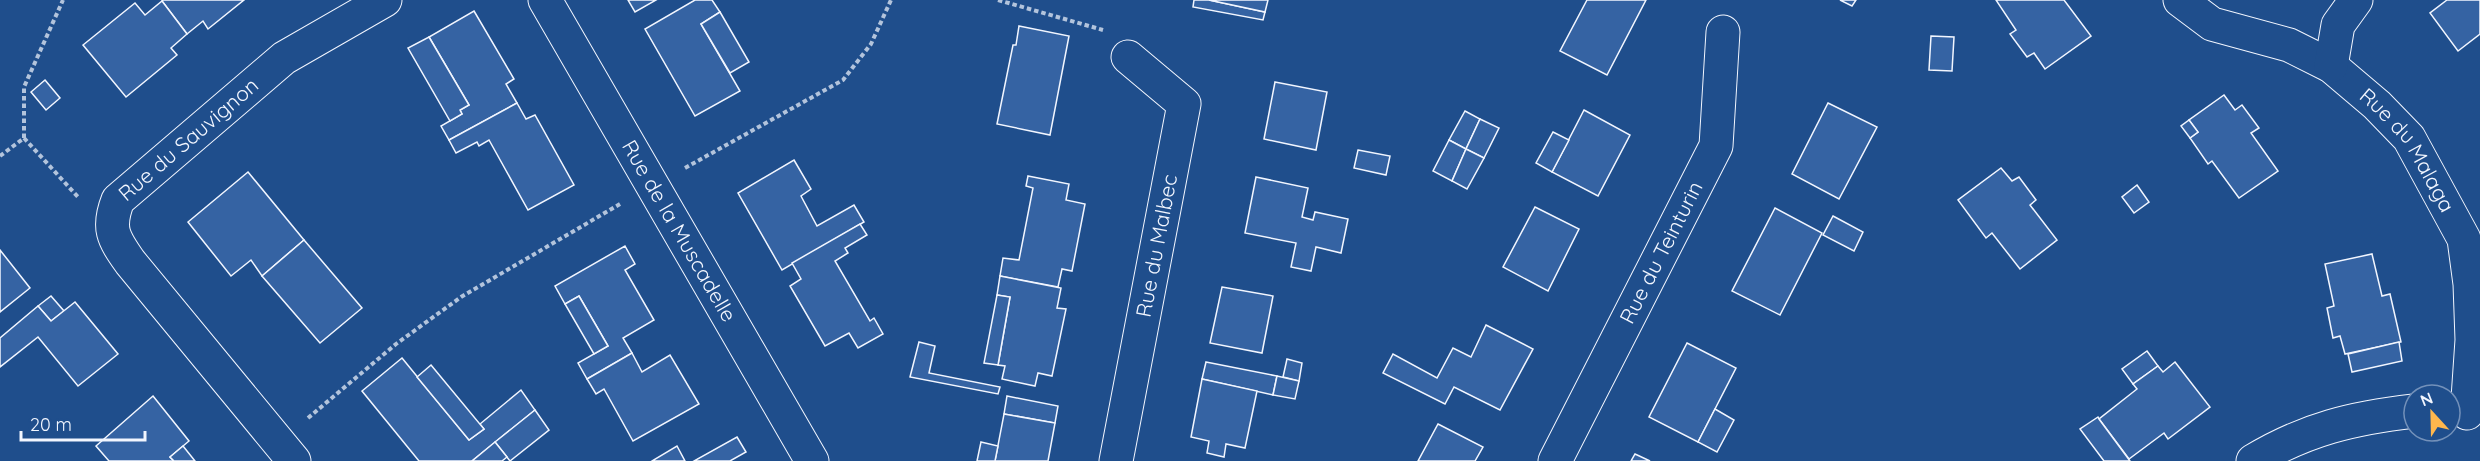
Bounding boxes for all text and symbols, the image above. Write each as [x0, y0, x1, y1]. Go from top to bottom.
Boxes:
street label: Rue du Sauvignon [112, 72, 263, 206]
street label: Rue du Malaga [2355, 82, 2461, 216]
street label: Rue de la Muscadelle [617, 135, 743, 326]
street label: Rue du Malbec [1130, 172, 1182, 319]
street label: Rue du Teinturin [1613, 177, 1708, 328]
north arrow [2402, 383, 2462, 443]
text: N [2417, 388, 2436, 411]
scale bar [21, 404, 146, 442]
text: 20 m [30, 413, 72, 436]

